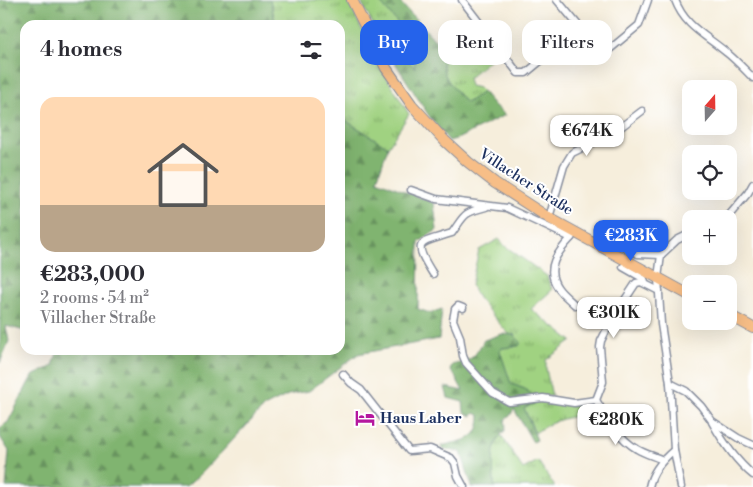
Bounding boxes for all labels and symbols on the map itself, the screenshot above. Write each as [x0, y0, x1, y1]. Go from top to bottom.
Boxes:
north arrow [682, 80, 738, 135]
pin: €674K [552, 114, 622, 157]
street label: Villacher Straße [474, 144, 577, 220]
pin: €283K [596, 220, 666, 262]
pin: €301K [579, 296, 649, 339]
pin: €280K [581, 404, 651, 446]
hotel icon: Haus Laber [354, 407, 376, 429]
place label: Haus Laber [380, 409, 462, 428]

